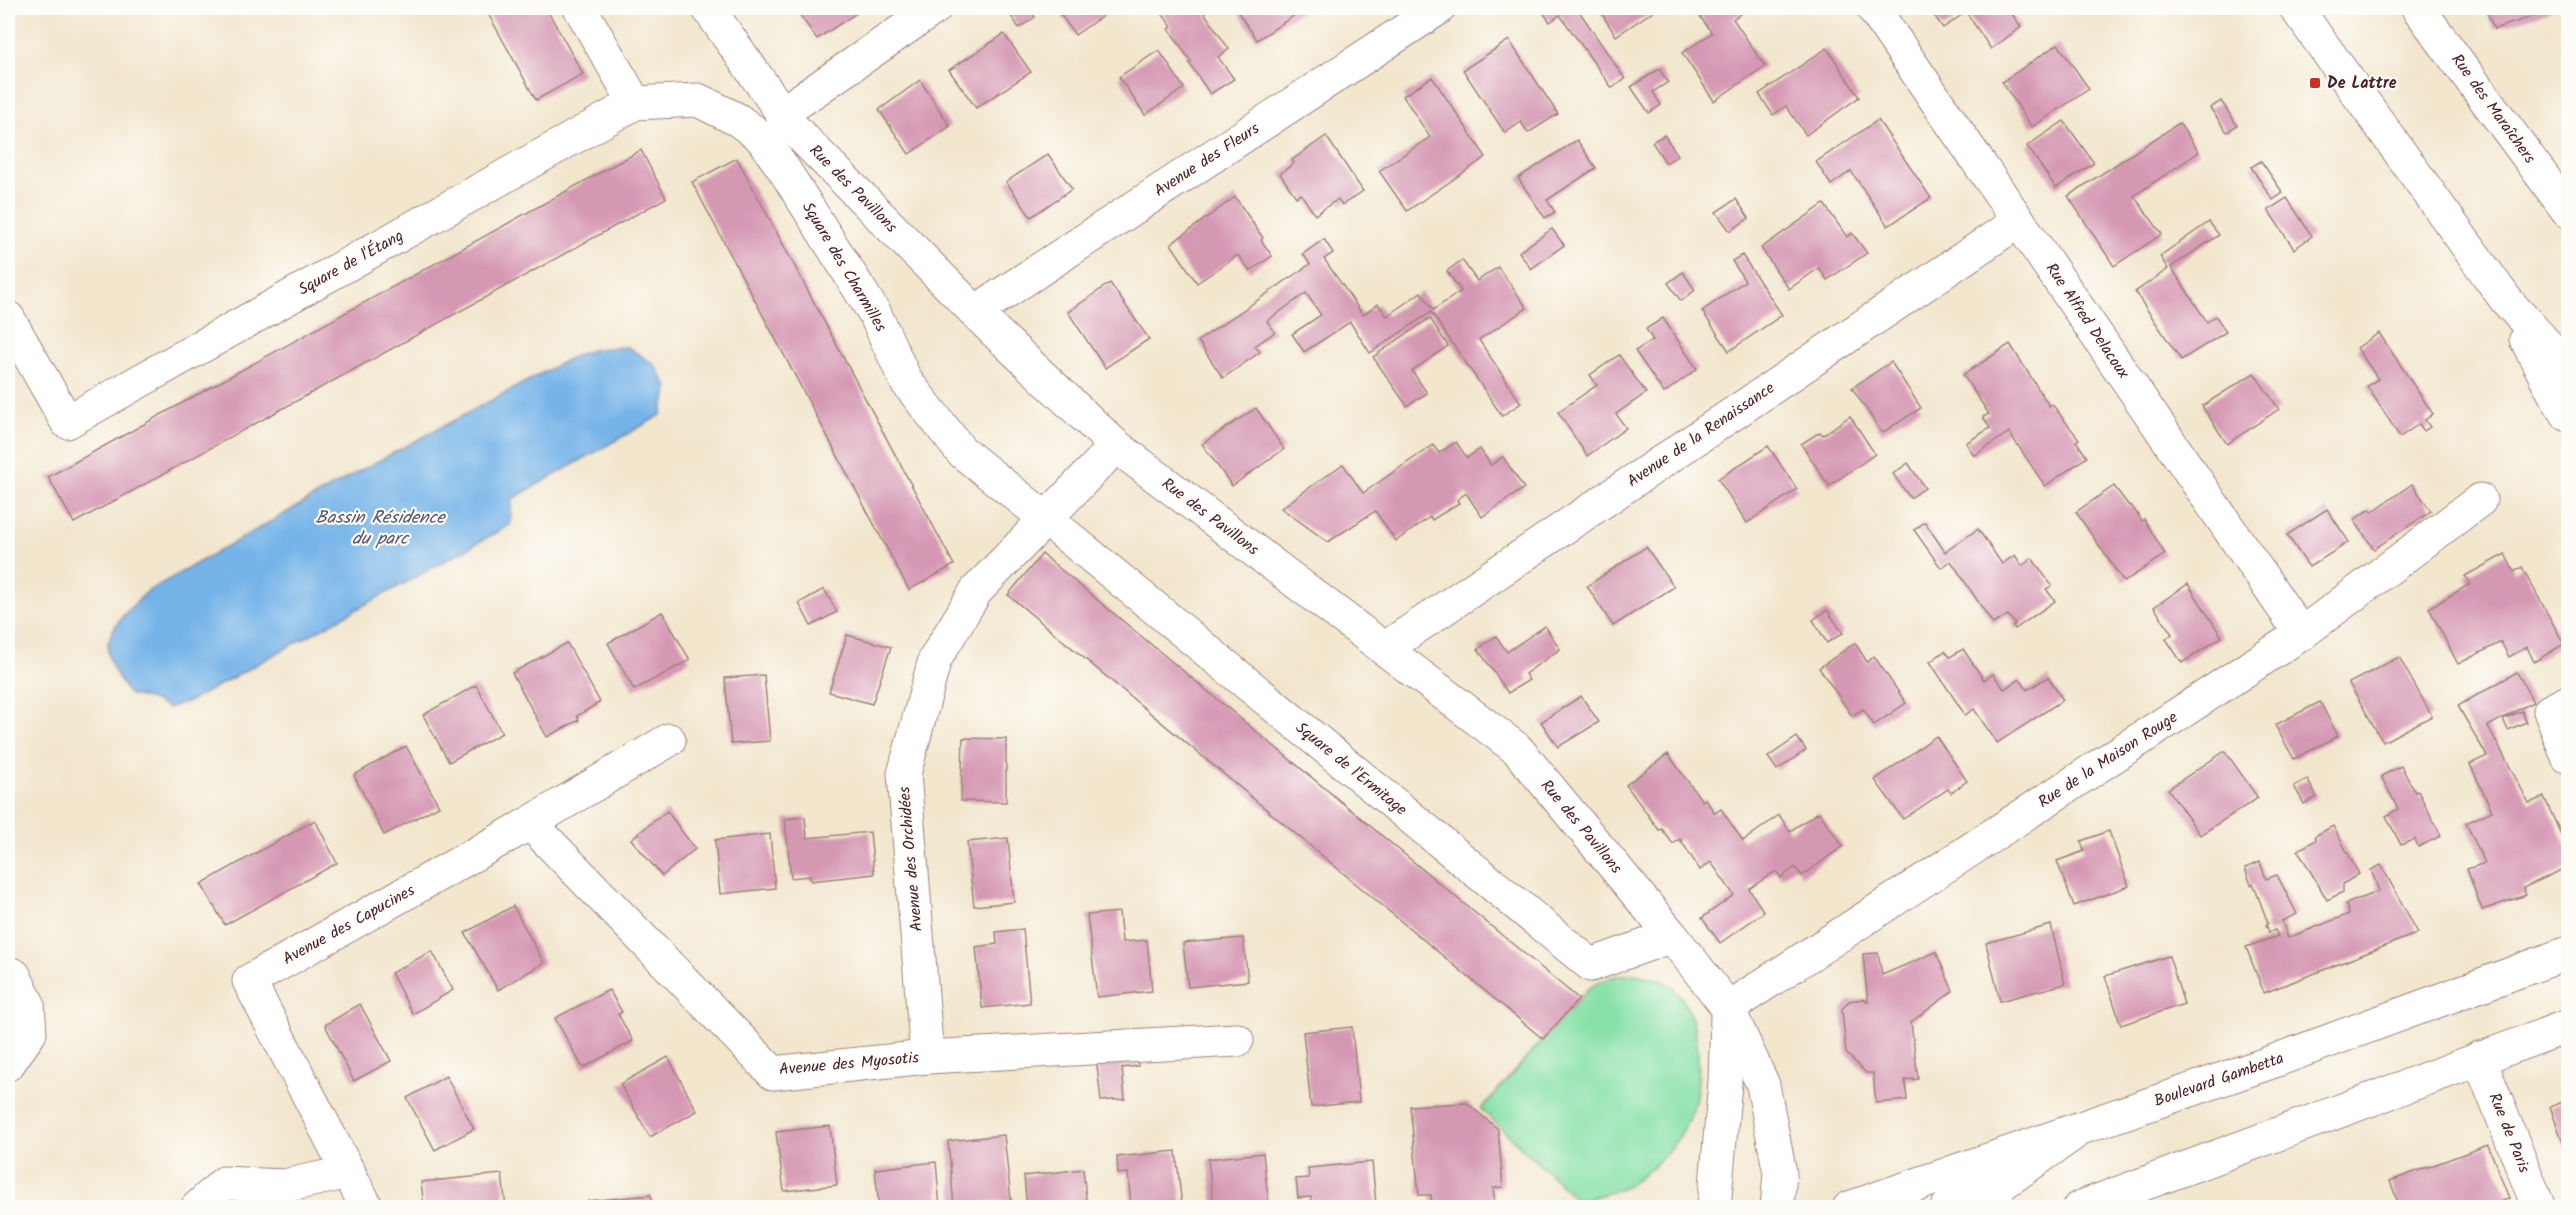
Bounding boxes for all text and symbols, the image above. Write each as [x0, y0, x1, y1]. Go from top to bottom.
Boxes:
street label: Rue des Maraîchers [2444, 49, 2542, 169]
place label: De Lattre [2327, 71, 2397, 96]
marker: De Lattre [2308, 76, 2322, 90]
street label: Avenue des Fleurs [1149, 116, 1265, 203]
street label: Rue des Pavillons [803, 139, 903, 239]
street label: Square des Charmilles [795, 197, 893, 337]
street label: Square de l'Étang [294, 224, 408, 302]
street label: Rue Alfred Delacoux [2039, 258, 2136, 385]
street label: Avenue de la Renaissance [1622, 376, 1780, 494]
street label: Rue des Pavillons [1156, 472, 1264, 562]
water label: Bassin Résidence du parc [315, 504, 447, 554]
street label: Rue de la Maison Rouge [2033, 705, 2183, 815]
street label: Square de l'Ermitage [1290, 716, 1412, 822]
street label: Rue des Pavillons [1534, 774, 1628, 880]
street label: Avenue des Orchidées [892, 785, 930, 933]
street label: Avenue des Capucines [278, 878, 420, 972]
street label: Avenue des Myosotis [778, 1045, 920, 1083]
street label: Boulevard Gambetta [2151, 1046, 2287, 1114]
street label: Rue de Paris [2482, 1089, 2536, 1177]

